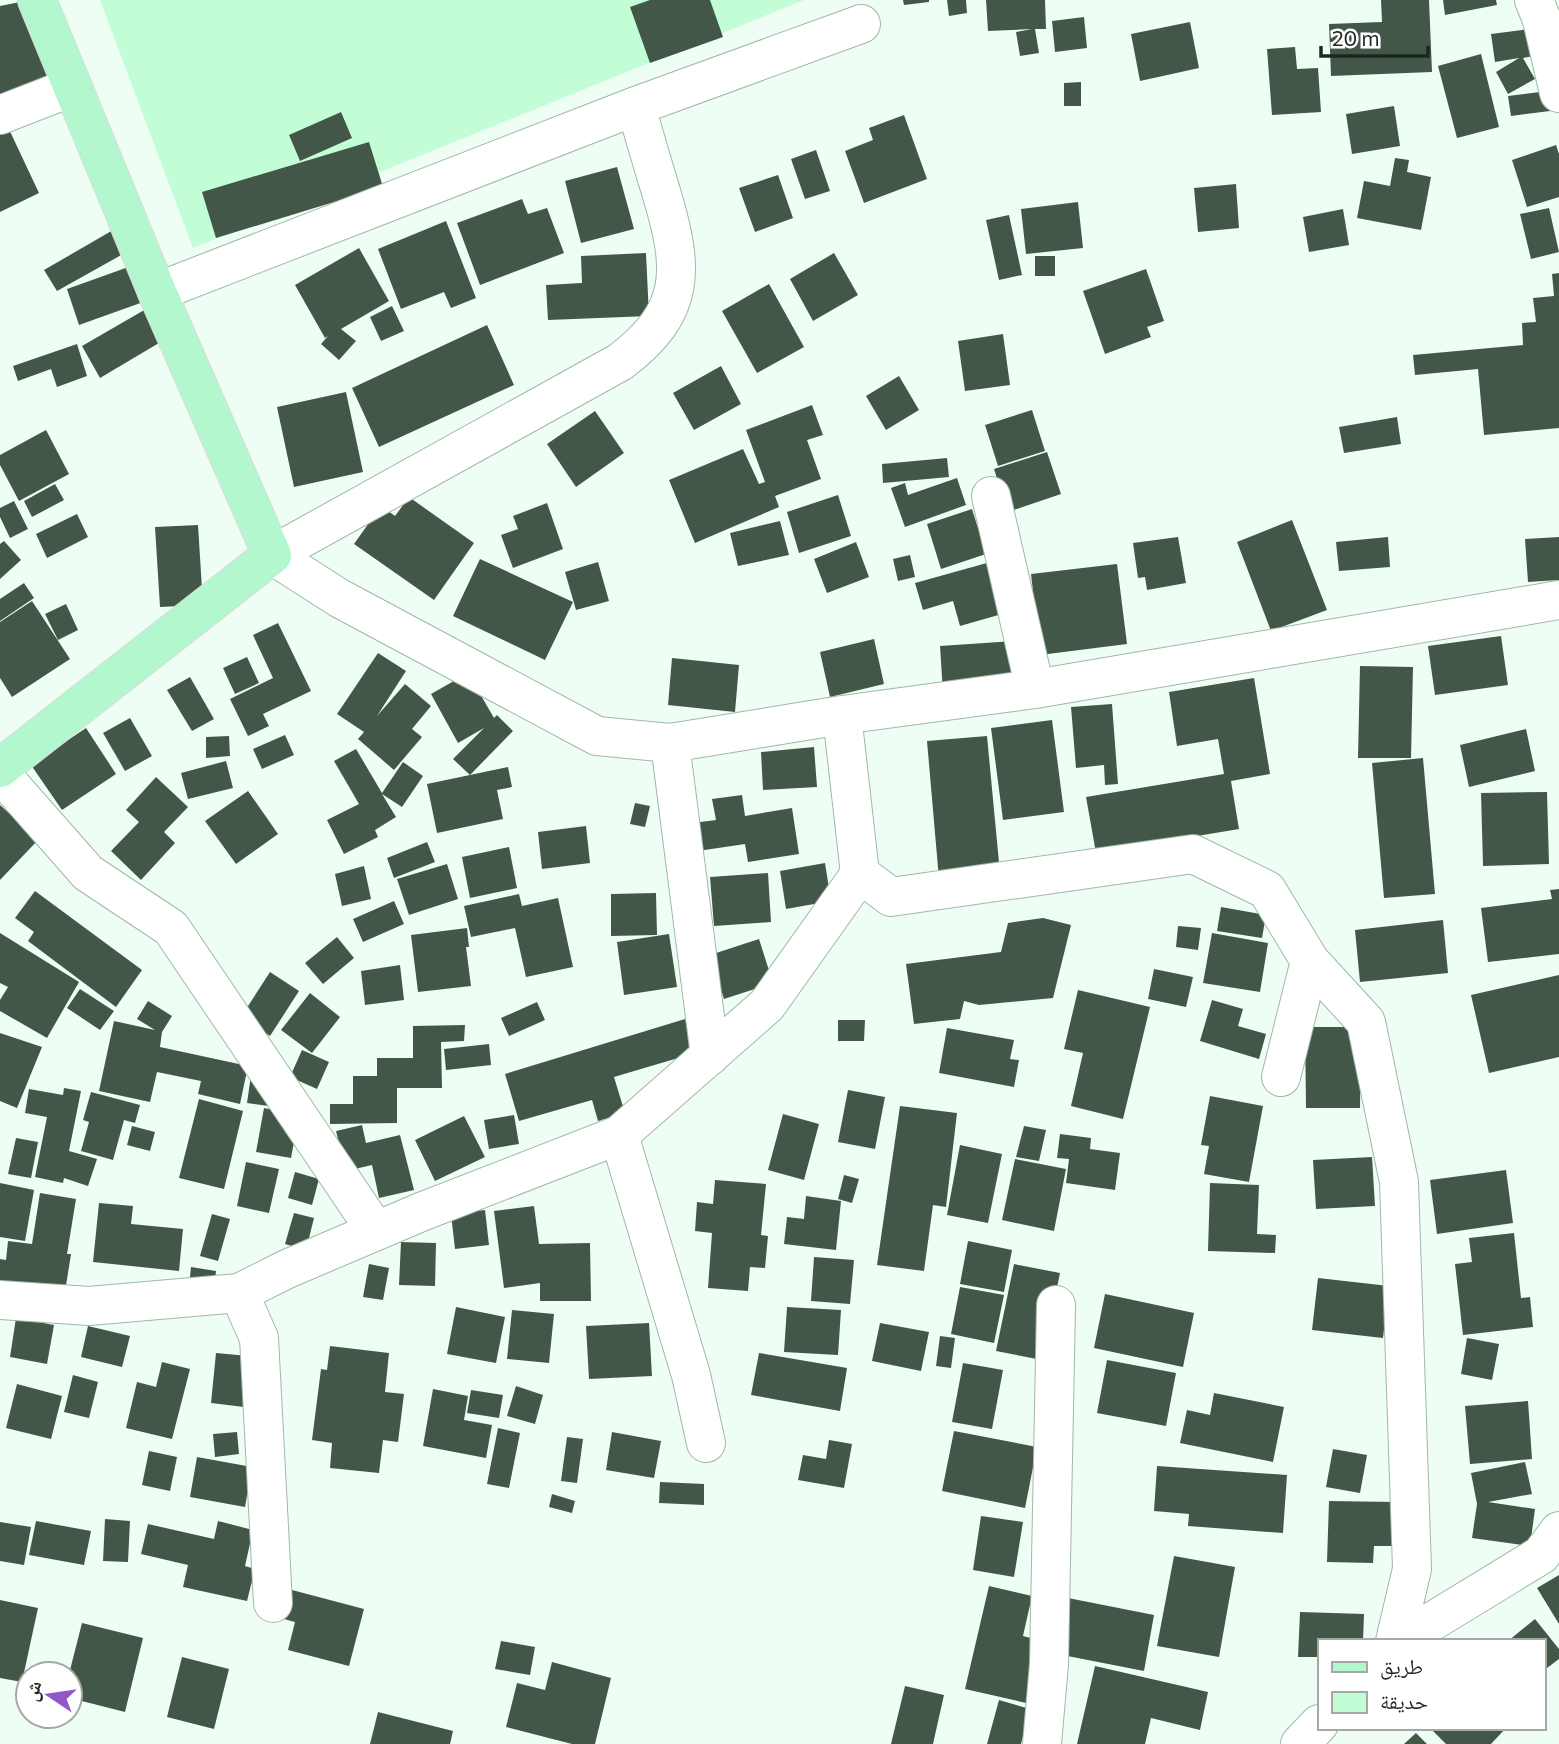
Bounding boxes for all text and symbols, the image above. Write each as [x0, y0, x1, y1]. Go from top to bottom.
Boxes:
scale bar [1321, 14, 1428, 58]
text: 20 m [1332, 25, 1380, 50]
legend [1318, 1639, 1545, 1730]
text: طريق [1380, 1653, 1423, 1680]
north arrow [14, 1660, 84, 1730]
text: ش [18, 1679, 46, 1704]
text: حديقة [1380, 1688, 1428, 1713]

